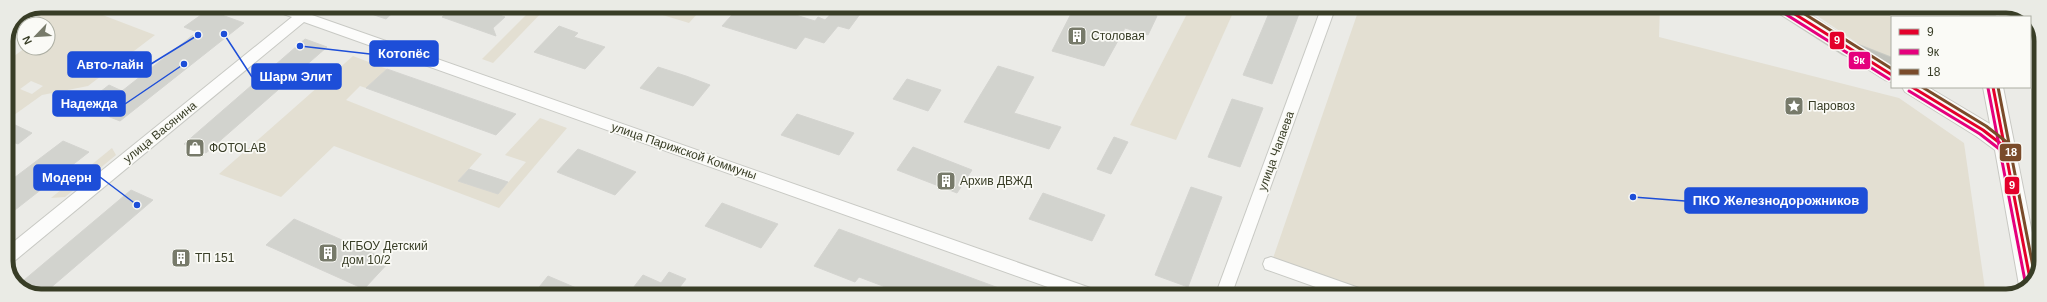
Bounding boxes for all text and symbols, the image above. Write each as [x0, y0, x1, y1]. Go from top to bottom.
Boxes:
north arrow [16, 16, 56, 56]
legend [1891, 16, 2031, 88]
building icon: Столовая [1066, 25, 1088, 47]
text: 9 [1927, 25, 1934, 39]
place label: Столовая [1091, 29, 1145, 43]
line badge: 9 [1829, 31, 1845, 50]
text: N [20, 34, 34, 46]
text: 9 [1834, 34, 1840, 46]
callout: Котопёс [370, 41, 438, 66]
text: 9к [1927, 45, 1940, 59]
text: Котопёс [378, 46, 430, 61]
line badge: 9к [1848, 51, 1871, 70]
callout: Авто-лайн [68, 52, 151, 77]
text: 9к [1853, 54, 1865, 66]
text: Авто-лайн [76, 57, 144, 72]
callout: Шарм Элит [252, 64, 341, 89]
text: 18 [1927, 65, 1941, 79]
text: Шарм Элит [260, 69, 332, 84]
callout: Надежда [53, 91, 125, 116]
place icon: Паровоз [1783, 95, 1805, 117]
text: Надежда [61, 96, 118, 111]
street label: улица Васянина [121, 98, 200, 166]
place label: Паровоз [1808, 99, 1855, 113]
street label: улица Чапаева [1255, 109, 1297, 193]
street label: улица Парижской Коммуны [610, 120, 758, 182]
shop icon: ФОТОLAB [184, 137, 206, 159]
place label: ФОТОLAB [209, 141, 266, 155]
line badge: 18 [1999, 143, 2022, 162]
text: 18 [2005, 146, 2017, 158]
callout: Модерн [34, 165, 100, 190]
text: Модерн [42, 170, 92, 185]
building icon: Архив ДВЖД [935, 170, 957, 192]
place label: Архив ДВЖД [960, 174, 1032, 188]
line badge: 9 [2004, 176, 2020, 195]
text: 9 [2009, 179, 2015, 191]
callout: ПКО Железнодорожников [1685, 188, 1867, 213]
text: ПКО Железнодорожников [1693, 193, 1859, 208]
place label: КГБОУ Детский дом 10/2 [342, 239, 428, 267]
building icon: КГБОУ Детский дом 10/2 [317, 242, 339, 264]
building icon: ТП 151 [170, 247, 192, 269]
place label: ТП 151 [195, 251, 235, 265]

